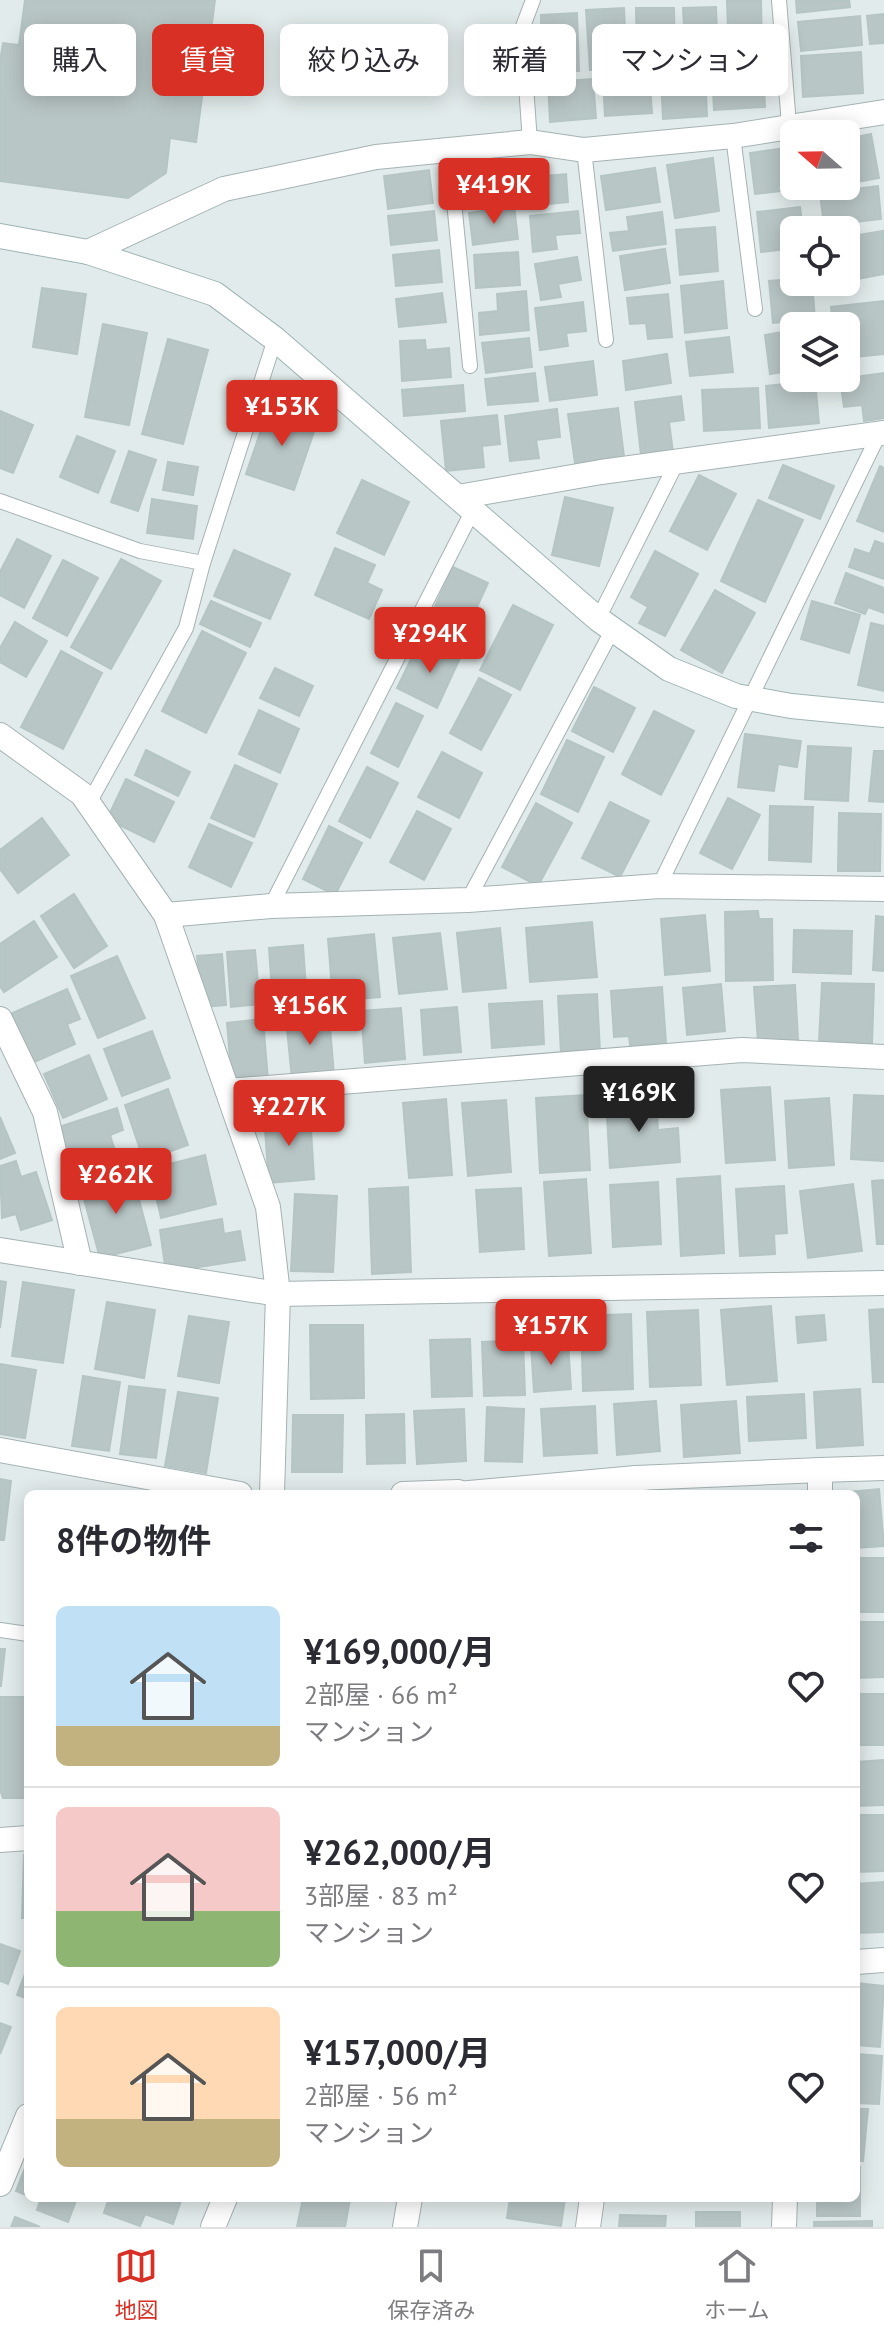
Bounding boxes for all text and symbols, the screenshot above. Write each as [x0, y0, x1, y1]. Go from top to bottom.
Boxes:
chip: 購入 [24, 24, 136, 96]
chip: 賃貸 [152, 24, 264, 96]
chip: 絞り込み [280, 24, 448, 96]
chip: 新着 [464, 24, 576, 96]
chip: マンション [592, 24, 788, 96]
north arrow [780, 120, 860, 200]
map controls [780, 120, 860, 392]
pin: ¥419K [438, 158, 550, 226]
text: ¥419K [456, 167, 532, 200]
button: locate [780, 216, 860, 296]
button: layers [780, 312, 860, 392]
pin: ¥153K [226, 380, 338, 448]
text: ¥153K [244, 389, 320, 422]
pin: ¥294K [374, 607, 486, 675]
text: ¥294K [392, 616, 468, 649]
pin: ¥156K [254, 979, 366, 1047]
text: ¥156K [272, 988, 348, 1021]
pin: ¥169K [583, 1066, 695, 1134]
text: ¥169K [601, 1075, 677, 1108]
pin: ¥227K [233, 1080, 345, 1148]
text: ¥227K [251, 1089, 327, 1122]
pin: ¥262K [60, 1148, 172, 1216]
text: ¥262K [78, 1157, 154, 1190]
pin: ¥157K [495, 1299, 607, 1367]
text: ¥157K [513, 1308, 589, 1341]
icon: filters [784, 1516, 828, 1560]
text: 8件の物件 [56, 1518, 211, 1562]
text: ¥169,000/月 [304, 1629, 495, 1673]
icon: home [120, 1638, 216, 1734]
icon: heart [784, 1664, 828, 1708]
text: 2部屋 · 66 m² [304, 1678, 458, 1711]
text: マンション [304, 1715, 434, 1748]
text: ¥262,000/月 [304, 1830, 495, 1874]
icon: home [120, 1839, 216, 1935]
icon: heart [784, 1865, 828, 1909]
text: 3部屋 · 83 m² [304, 1879, 458, 1912]
text: マンション [304, 1916, 434, 1949]
text: ¥157,000/月 [304, 2030, 491, 2074]
icon: home [120, 2039, 216, 2135]
icon: heart [784, 2065, 828, 2109]
text: 2部屋 · 56 m² [304, 2079, 458, 2112]
text: マンション [304, 2116, 434, 2149]
tab: 地図 [114, 2244, 158, 2324]
tab: 保存済み [387, 2244, 475, 2324]
tab: ホーム [704, 2244, 770, 2324]

